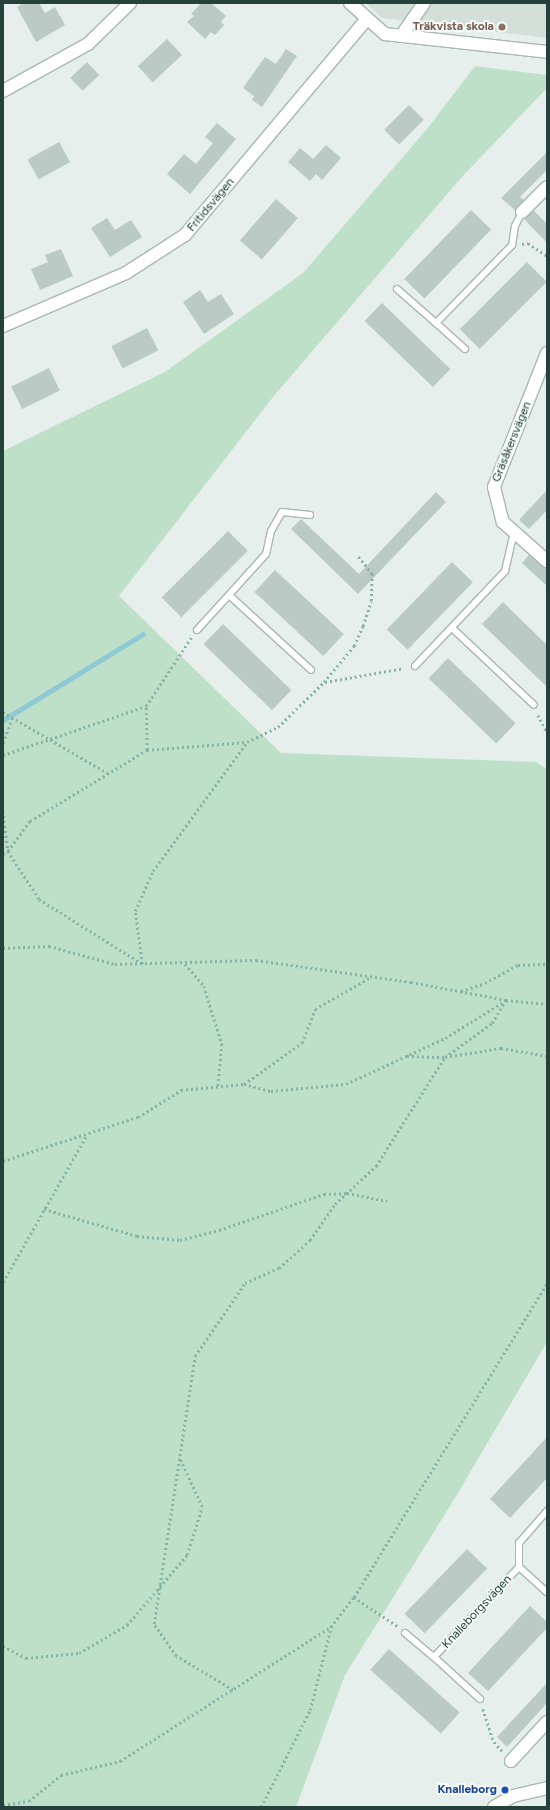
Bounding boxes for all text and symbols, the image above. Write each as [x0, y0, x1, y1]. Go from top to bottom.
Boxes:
place label: Träkvista skola [413, 20, 494, 34]
marker: Träkvista skola [497, 22, 507, 32]
street label: Fritidsvägen [184, 175, 238, 235]
street label: Gräsåkersvägen [489, 400, 535, 484]
street label: Knalleborgsvägen [439, 1572, 515, 1652]
place label: Knalleborg [437, 1783, 497, 1797]
marker: Knalleborg [500, 1785, 510, 1795]

